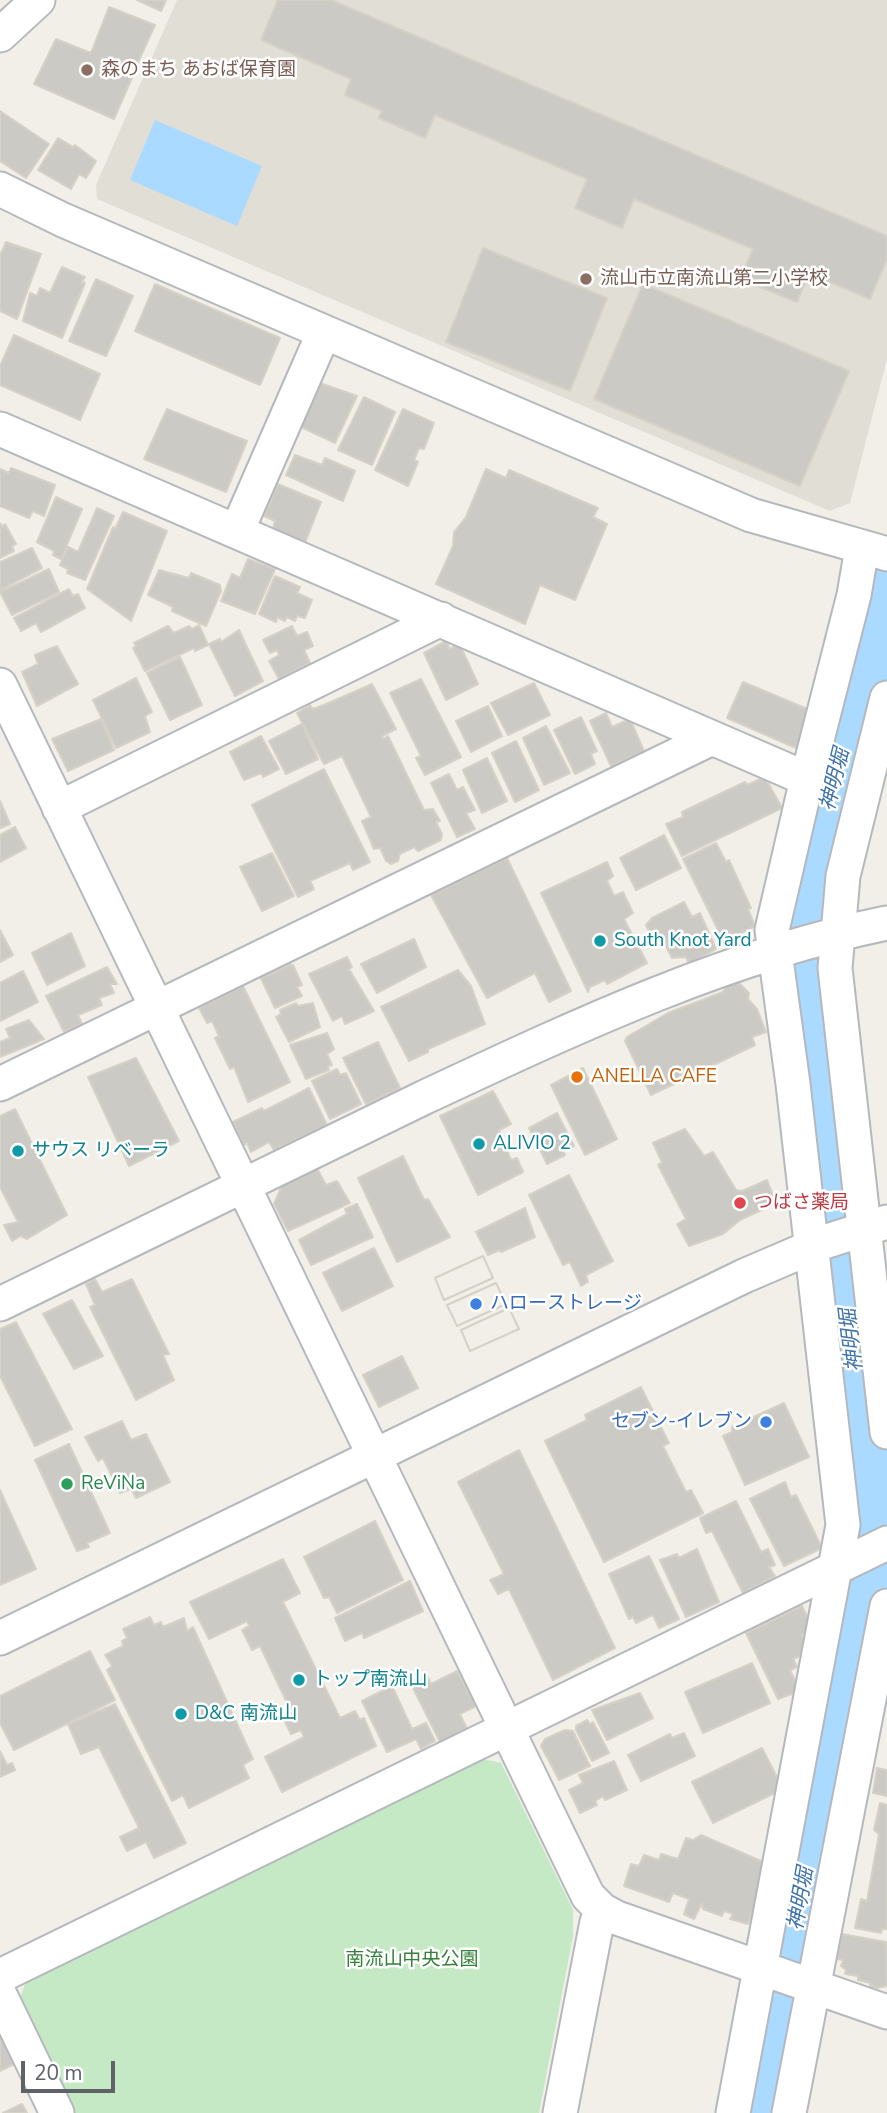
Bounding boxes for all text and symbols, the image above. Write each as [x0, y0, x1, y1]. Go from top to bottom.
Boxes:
place label: 森のまち あおば保育園 [101, 59, 296, 81]
marker: 森のまち あおば保育園 [79, 62, 95, 78]
place label: 流山市立南流山第二小学校 [600, 268, 828, 290]
marker: 流山市立南流山第二小学校 [578, 271, 594, 287]
water label: 神明堀 [816, 746, 856, 814]
place label: South Knot Yard [614, 930, 752, 952]
marker: South Knot Yard [592, 933, 608, 949]
place label: ANELLA CAFE [591, 1066, 717, 1088]
marker: ANELLA CAFE [569, 1069, 585, 1085]
place label: ALIVIO 2 [493, 1133, 571, 1155]
marker: ALIVIO 2 [471, 1136, 487, 1152]
place label: サウス リベーラ [32, 1140, 170, 1162]
marker: サウス リベーラ [10, 1143, 26, 1159]
place label: つばさ薬局 [754, 1192, 849, 1214]
marker: つばさ薬局 [732, 1195, 748, 1211]
place label: ハローストレージ [490, 1293, 642, 1315]
marker: ハローストレージ [468, 1296, 484, 1312]
water label: 神明堀 [837, 1307, 869, 1373]
place label: セブン-イレブン [611, 1411, 752, 1433]
marker: セブン-イレブン [758, 1414, 774, 1430]
place label: ReViNa [81, 1473, 145, 1495]
marker: ReViNa [59, 1476, 75, 1492]
place label: トップ南流山 [313, 1669, 427, 1691]
marker: トップ南流山 [291, 1672, 307, 1688]
place label: D&C 南流山 [195, 1703, 297, 1725]
marker: D&C 南流山 [173, 1706, 189, 1722]
water label: 神明堀 [784, 1866, 820, 1932]
park label: 南流山中央公園 [346, 1949, 478, 1971]
scale bar [24, 2046, 119, 2090]
text: 20 m [34, 2059, 83, 2087]

